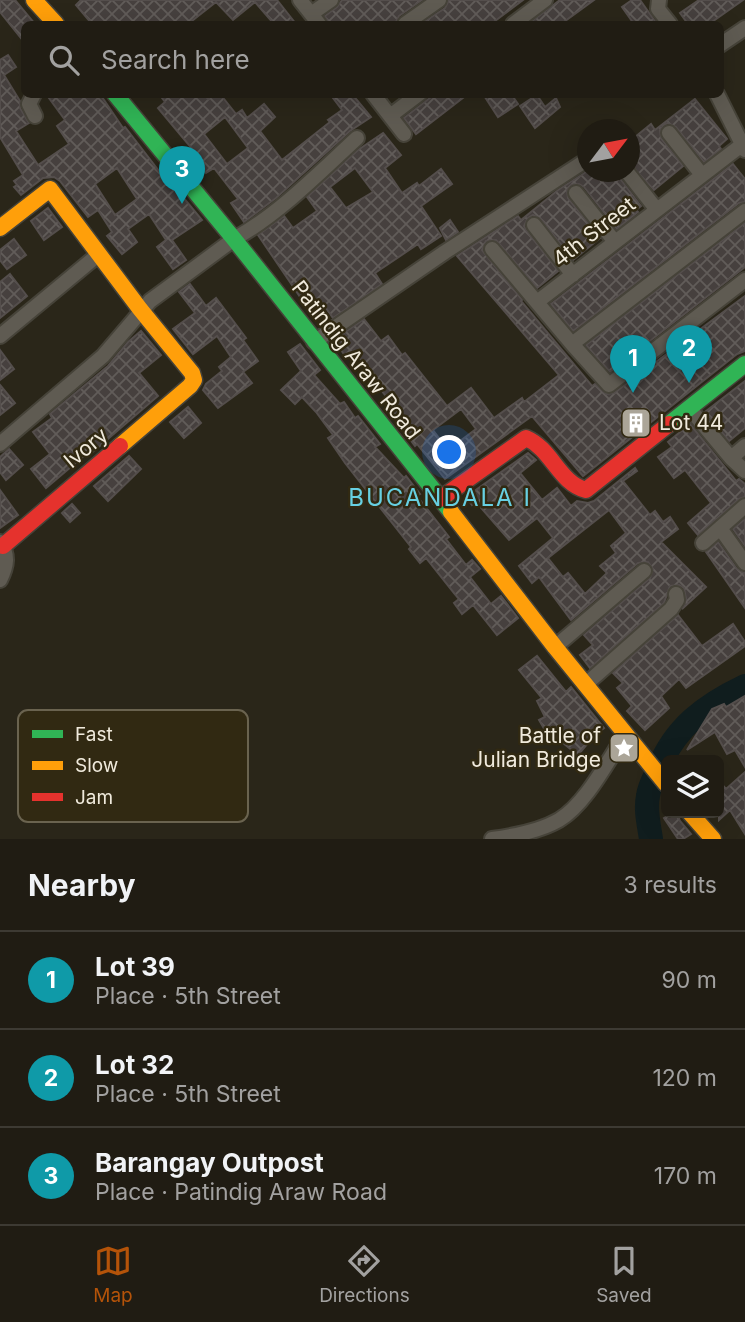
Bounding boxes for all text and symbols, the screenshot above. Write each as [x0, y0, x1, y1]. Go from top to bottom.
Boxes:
search box [21, 21, 724, 98]
icon: search [45, 41, 83, 79]
text: Search here [101, 44, 250, 75]
north arrow [577, 119, 640, 182]
pin: 3 [159, 146, 205, 204]
street label: 4th Street [547, 192, 640, 272]
street label: Patindig Araw Road [287, 275, 426, 444]
pin: 2 [666, 325, 712, 383]
pin: 1 [610, 335, 656, 393]
building icon: Lot 44 [619, 406, 653, 440]
place label: Lot 44 [659, 410, 723, 435]
street label: Ivory [59, 422, 113, 473]
your location [432, 435, 466, 469]
district label: BUCANDALA I [348, 483, 532, 512]
legend [18, 710, 248, 822]
text: Fast [75, 723, 113, 746]
place label: Battle of Julian Bridge [471, 723, 601, 772]
place icon: Battle of Julian Bridge [607, 731, 641, 765]
text: Slow [75, 754, 118, 777]
map controls [661, 755, 724, 818]
button: layers [661, 755, 724, 818]
text: Jam [75, 786, 113, 809]
text: Nearby [28, 867, 136, 903]
text: 3 results [624, 871, 717, 899]
text: Lot 39 [95, 951, 175, 982]
text: 1 [46, 966, 56, 994]
text: 90 m [662, 966, 717, 994]
text: Place · 5th Street [95, 982, 281, 1010]
text: Lot 32 [95, 1049, 175, 1080]
text: 2 [44, 1064, 58, 1092]
text: 120 m [652, 1064, 717, 1092]
text: Place · 5th Street [95, 1080, 281, 1108]
text: Barangay Outpost [95, 1147, 324, 1178]
text: 3 [44, 1162, 58, 1190]
text: 170 m [654, 1162, 717, 1190]
text: Place · Patindig Araw Road [95, 1178, 387, 1206]
tab: Map [93, 1242, 133, 1307]
tab: Directions [319, 1242, 410, 1307]
tab: Saved [596, 1242, 652, 1307]

